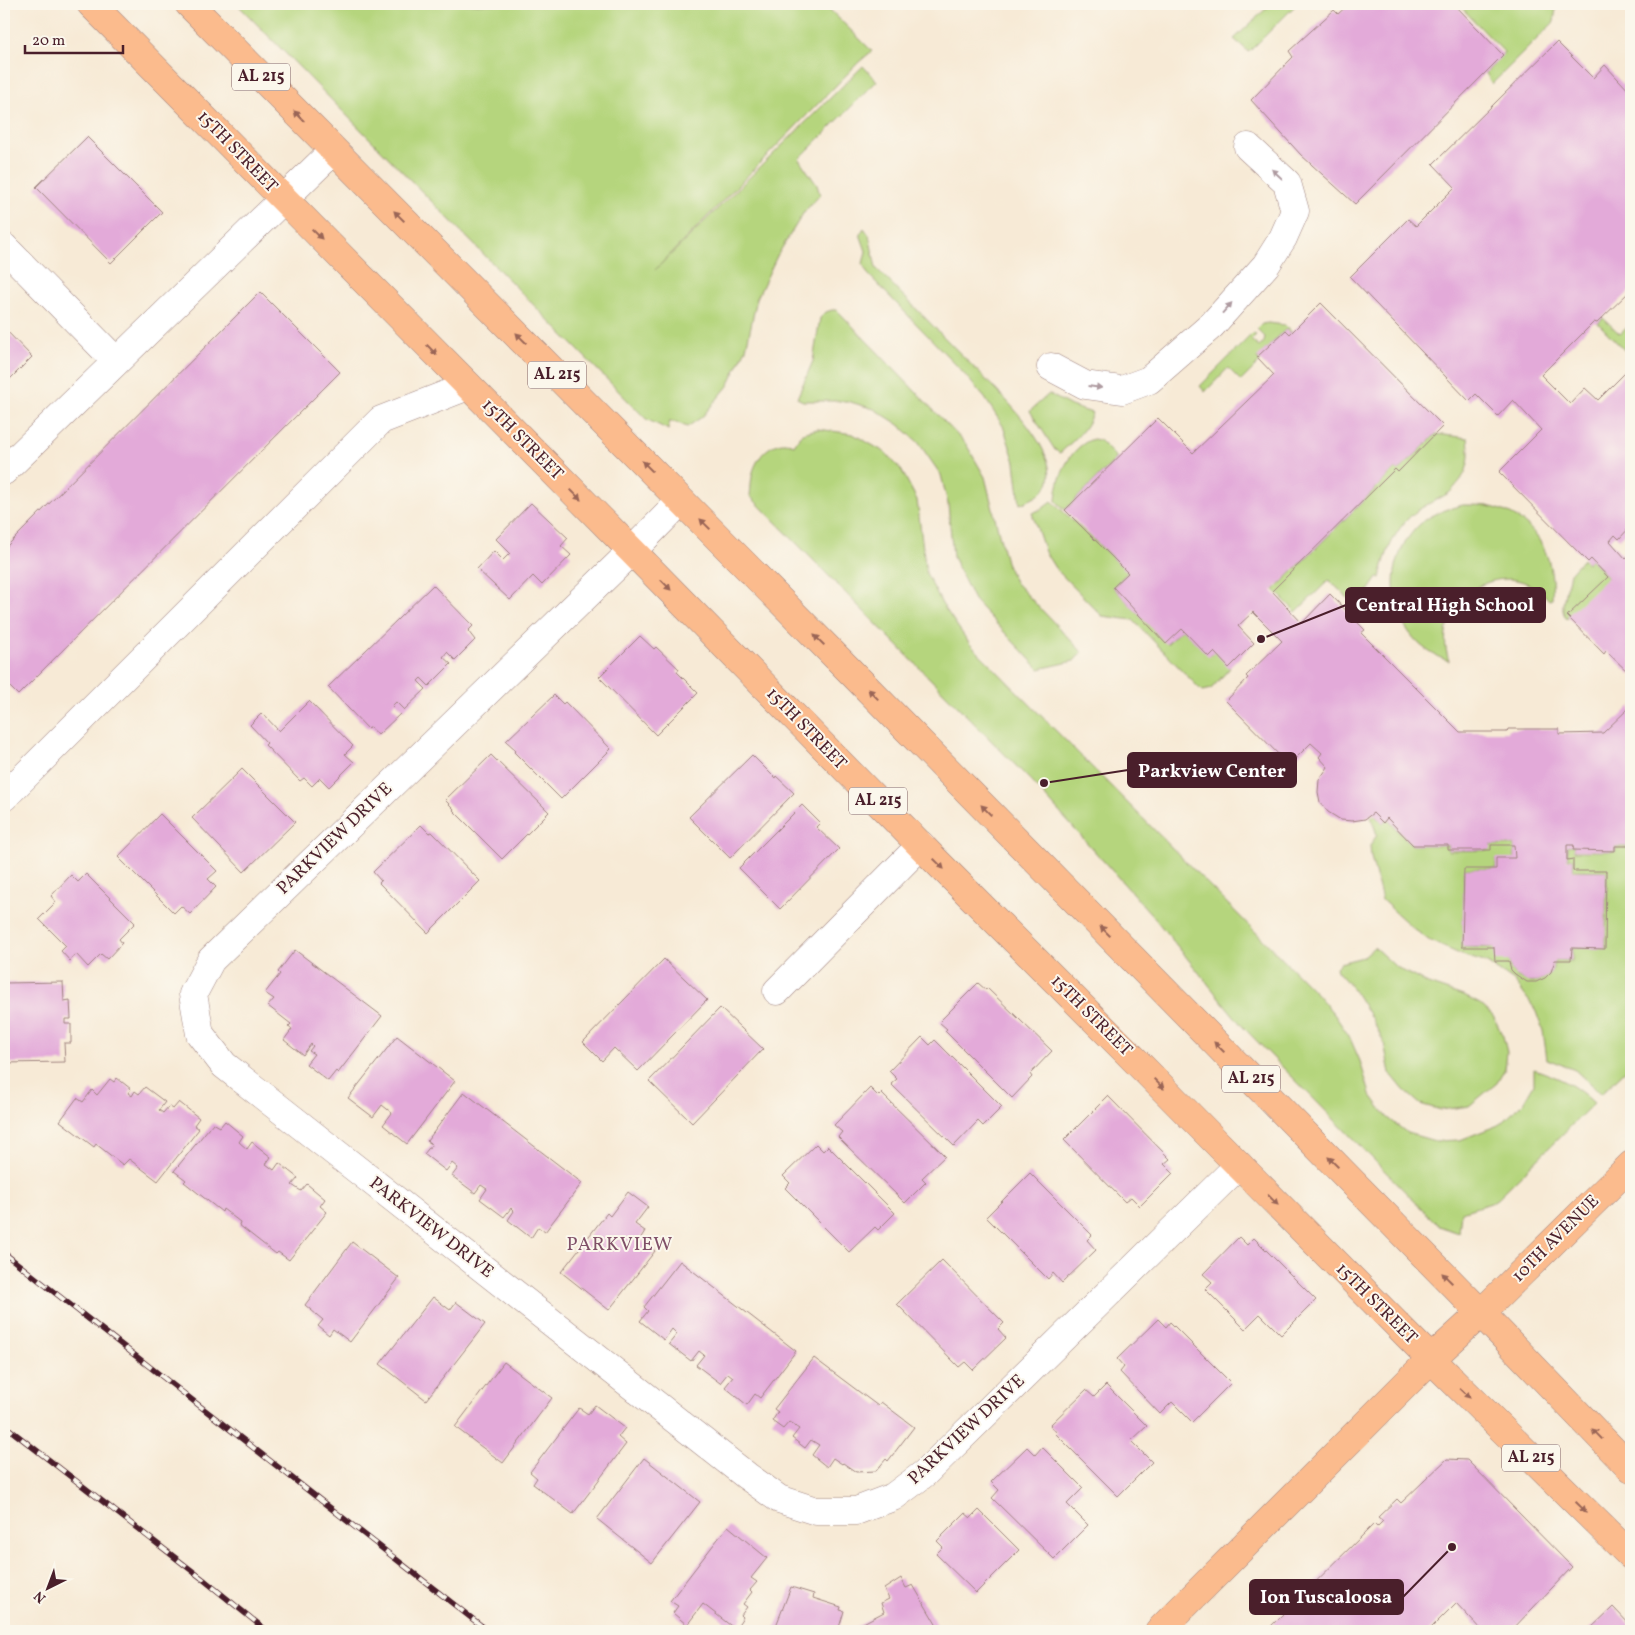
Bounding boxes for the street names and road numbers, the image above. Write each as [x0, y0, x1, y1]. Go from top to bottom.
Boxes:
road number: AL 215 [232, 64, 290, 90]
street label: 15TH STREET [191, 105, 283, 199]
road number: AL 215 [528, 362, 586, 388]
street label: 15TH STREET [476, 394, 569, 487]
street label: 15TH STREET [760, 682, 852, 776]
street label: PARKVIEW DRIVE [272, 777, 398, 901]
road number: AL 215 [849, 788, 907, 814]
street label: 15TH STREET [1045, 970, 1138, 1063]
road number: AL 215 [1222, 1066, 1280, 1092]
street label: PARKVIEW DRIVE [364, 1171, 499, 1285]
street label: 10TH AVENUE [1507, 1190, 1605, 1288]
street label: 15TH STREET [1330, 1258, 1423, 1351]
street label: PARKVIEW DRIVE [903, 1369, 1031, 1491]
road number: AL 215 [1502, 1445, 1560, 1472]

